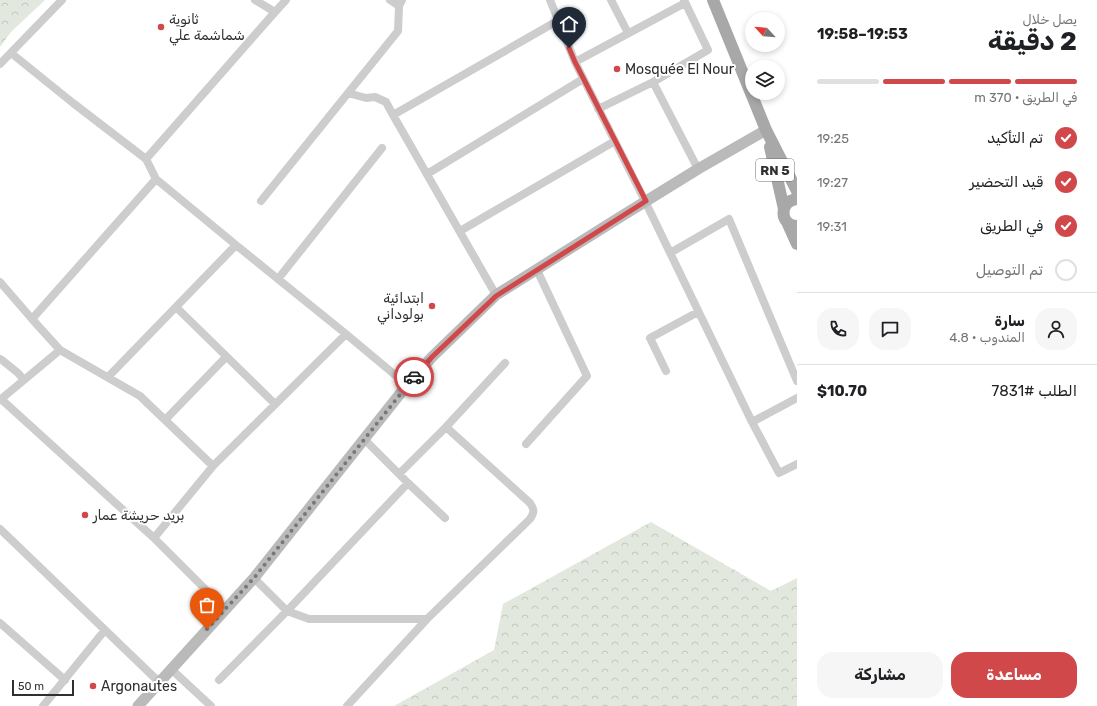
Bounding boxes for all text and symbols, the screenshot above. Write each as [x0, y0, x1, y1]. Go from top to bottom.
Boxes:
pin [552, 7.0, 586, 48]
place label: ثانوية شماشمة علي [169, 11, 245, 46]
north arrow [745, 12, 785, 52]
map controls [745, 12, 785, 100]
text: يصل خلال [1023, 12, 1077, 27]
icon: home [558, 13, 580, 35]
marker: ثانوية شماشمة علي [156, 22, 166, 32]
text: 19:53–19:58 [817, 25, 908, 43]
text: 2 دقيقة [988, 26, 1077, 57]
button: layers [745, 60, 785, 100]
place label: Mosquée El Nour [625, 61, 735, 78]
marker: Mosquée El Nour [612, 64, 622, 74]
text: في الطريق · 370 m [974, 90, 1077, 105]
icon: check [1055, 127, 1077, 149]
text: تم التأكيد [987, 129, 1043, 147]
text: 19:25 [817, 131, 849, 146]
road number: RN 5 [756, 159, 794, 181]
icon: check [1055, 171, 1077, 193]
text: قيد التحضير [970, 173, 1043, 191]
text: 19:27 [817, 175, 848, 190]
icon: check [1055, 215, 1077, 237]
text: في الطريق [980, 217, 1043, 235]
text: 19:31 [817, 219, 847, 234]
text: تم التوصيل [976, 261, 1043, 279]
place label: ابتدائية بولوداني [377, 290, 424, 325]
marker: ابتدائية بولوداني [427, 301, 437, 311]
button: phone [817, 308, 859, 350]
button: chat [869, 308, 911, 350]
button: person [1035, 308, 1077, 350]
text: سارة [995, 312, 1025, 330]
text: المندوب · 4.8 [949, 330, 1025, 345]
courier [394, 357, 434, 397]
icon: car [403, 366, 425, 388]
text: $10.70 [817, 382, 867, 400]
text: الطلب #7831 [991, 382, 1077, 400]
place label: بريد حريشة عمار [92, 507, 185, 524]
marker: بريد حريشة عمار [80, 510, 90, 520]
pin [190, 588, 224, 629]
icon: bag [196, 594, 218, 616]
button: مشاركة [817, 652, 943, 698]
button: مساعدة [951, 652, 1077, 698]
scale bar [12, 678, 74, 697]
place label: Argonautes [101, 678, 177, 695]
text: 50 m [18, 680, 44, 693]
marker: Argonautes [88, 681, 98, 691]

